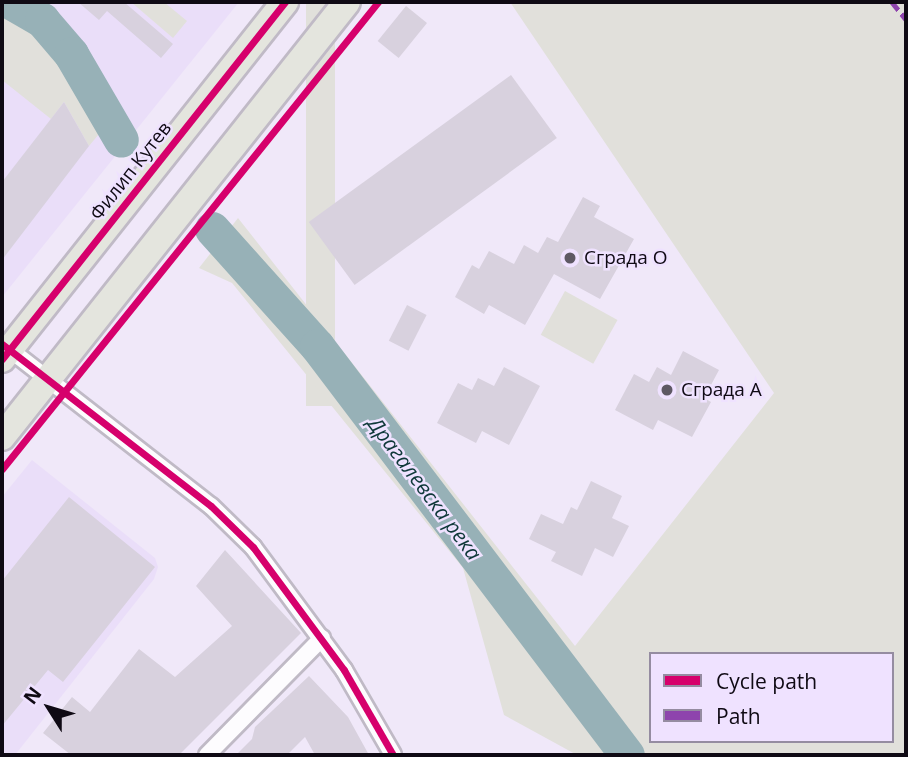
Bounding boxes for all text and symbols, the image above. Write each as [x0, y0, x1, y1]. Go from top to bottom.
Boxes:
street label: Филип Кутев [86, 117, 176, 225]
place label: Сграда О [584, 247, 668, 269]
marker: Сграда О [562, 250, 578, 266]
place label: Сграда А [681, 379, 762, 401]
marker: Сграда А [659, 382, 675, 398]
water label: Драгалевска река [363, 411, 487, 565]
legend [649, 652, 894, 743]
text: Cycle path [716, 667, 817, 695]
north arrow [14, 673, 84, 743]
text: N [17, 681, 47, 709]
text: Path [716, 702, 761, 730]

